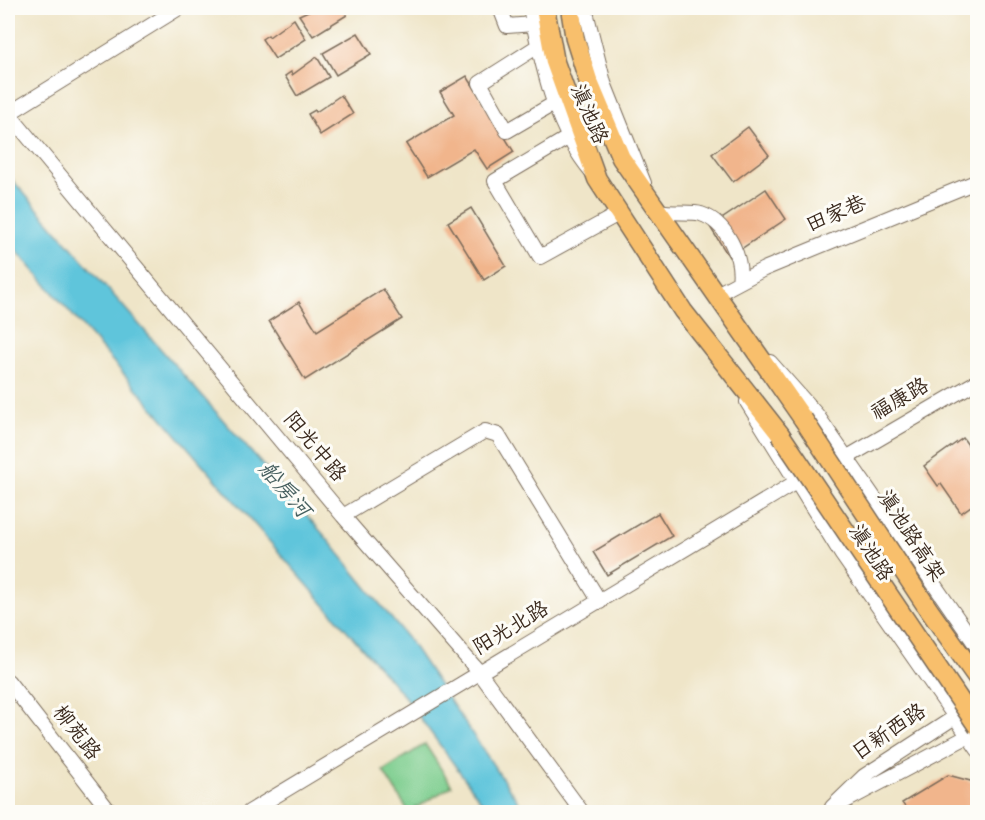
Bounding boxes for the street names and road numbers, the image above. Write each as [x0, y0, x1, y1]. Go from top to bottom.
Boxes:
street label: 滇池路 [560, 80, 614, 150]
street label: 田家巷 [802, 190, 872, 242]
street label: 福康路 [866, 372, 936, 430]
street label: 阳光中路 [275, 406, 351, 490]
street label: 滇池路高架 [870, 486, 948, 588]
street label: 滇池路 [841, 521, 897, 587]
street label: 阳光北路 [468, 596, 556, 664]
street label: 日新西路 [847, 698, 933, 770]
street label: 柳苑路 [44, 700, 106, 768]

